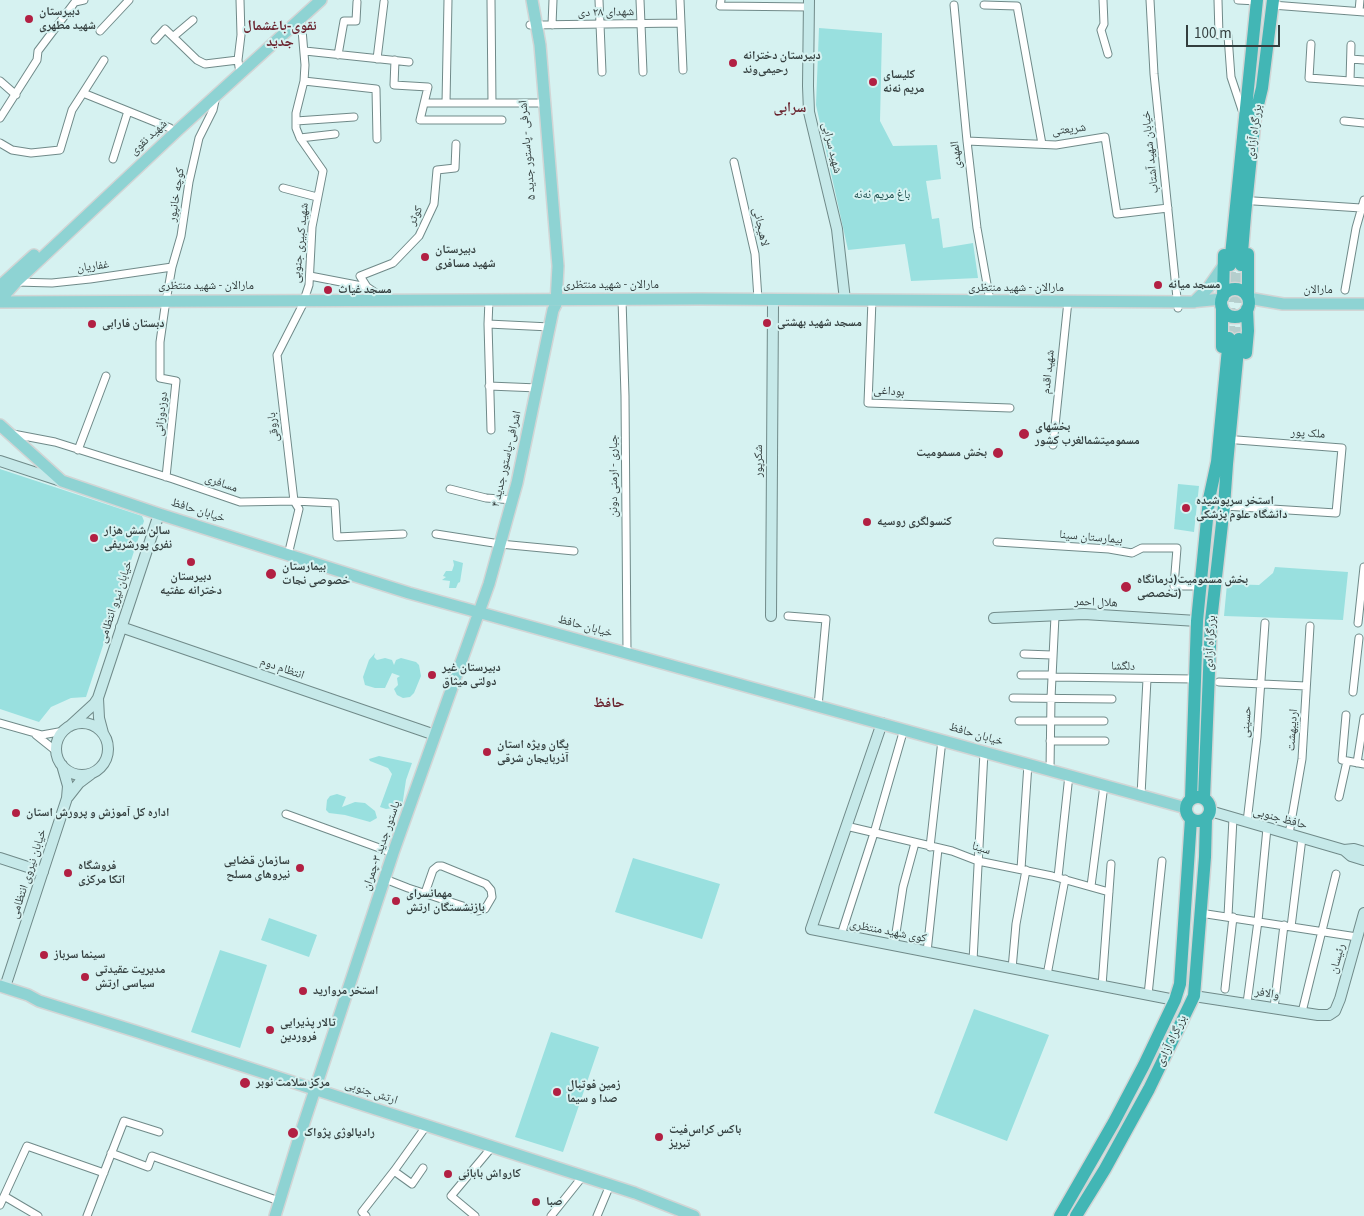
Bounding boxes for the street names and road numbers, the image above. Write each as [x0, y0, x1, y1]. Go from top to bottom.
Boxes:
street label: شهدای ۲۸ دی [578, 5, 634, 21]
street label: اشرفی - پاستور جدید ۵ [516, 99, 540, 201]
street label: بزرگراه آزادی [1244, 104, 1266, 160]
street label: خیابان شهید آشتاب [1140, 110, 1162, 194]
street label: شهید نقوی [127, 117, 171, 159]
street label: شهید سرابی [818, 121, 844, 175]
street label: شریعتی [1051, 121, 1087, 139]
street label: المهدی [948, 140, 966, 170]
street label: کوچه خانپور [166, 167, 188, 223]
street label: شهید کبیری جنوبی [290, 202, 312, 284]
street label: کوثر [405, 204, 427, 228]
street label: لاهیجانی [749, 206, 771, 248]
street label: غفاریان [76, 258, 110, 276]
street label: مارالان - شهید منتظری [563, 278, 659, 292]
street label: مارالان - شهید منتظری [158, 279, 254, 293]
street label: مارالان - شهید منتظری [968, 281, 1064, 295]
street label: مارالان [1303, 283, 1333, 297]
street label: شهید اقدم [1040, 349, 1058, 395]
street label: بوداغی [873, 384, 905, 400]
street label: دوزدوزانی [152, 391, 172, 437]
street label: اشرافی-پاستور جدید ۴ [489, 409, 525, 509]
street label: باروقی [265, 411, 283, 443]
street label: ملک پور [1290, 426, 1326, 442]
street label: جباری - ارمنی دونن [607, 435, 621, 517]
street label: شکرپور [752, 445, 766, 477]
street label: مسافری [203, 472, 239, 496]
street label: خیابان حافظ [169, 496, 227, 526]
street label: بیمارستان سینا [1059, 528, 1123, 548]
street label: خیابان نیرو انتظامی [96, 559, 136, 645]
street label: هلال احمر [1074, 595, 1118, 611]
street label: خیابان حافظ [556, 613, 614, 641]
street label: بزرگراه آزادی [1202, 615, 1220, 671]
street label: انتظام دوم [258, 655, 306, 683]
street label: دلگشا [1111, 660, 1135, 674]
street label: حسینی [1238, 706, 1256, 738]
street label: اردیبهشت [1284, 708, 1302, 752]
street label: خیابان حافظ [947, 720, 1005, 750]
street label: پاستور جدید ۳-چمران [360, 799, 404, 893]
street label: حافظ جنوبی [1251, 805, 1309, 833]
street label: خیابان نیروی انتظامی [8, 827, 50, 921]
street label: سینا [970, 839, 992, 859]
street label: کوی شهید منتظری [848, 917, 928, 947]
street label: رئیسان [1327, 942, 1349, 976]
street label: والافر [1254, 985, 1280, 1003]
street label: بزرگراه آزادی [1153, 1013, 1191, 1069]
street label: ارتش جنوبی [343, 1078, 399, 1108]

